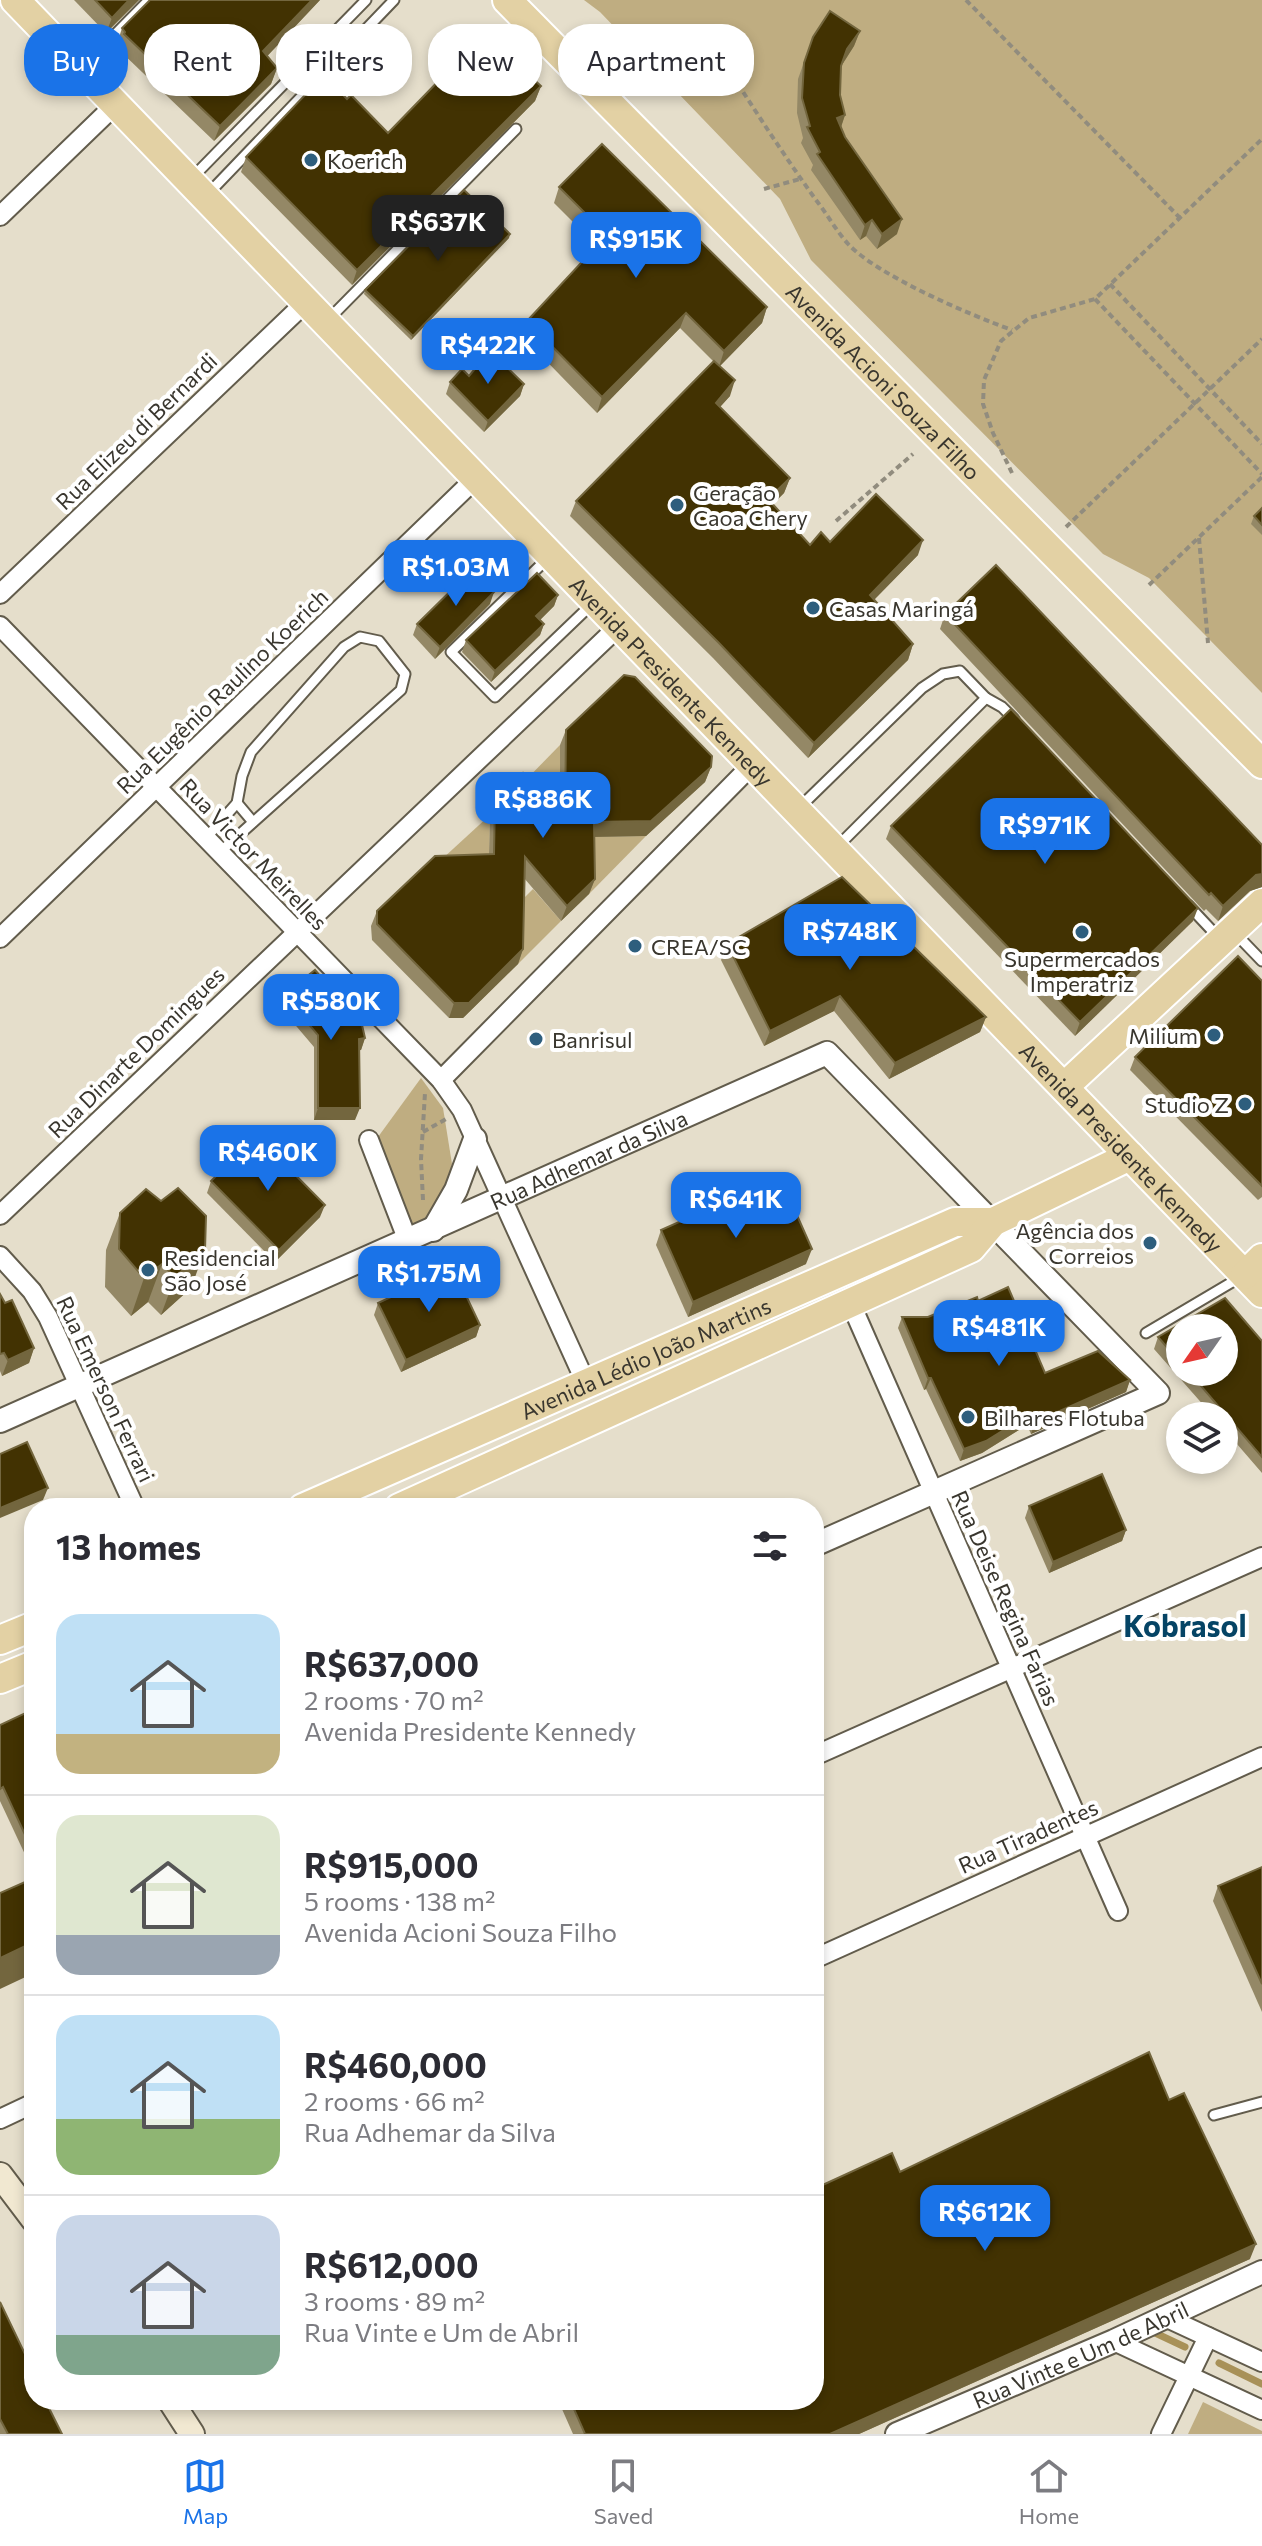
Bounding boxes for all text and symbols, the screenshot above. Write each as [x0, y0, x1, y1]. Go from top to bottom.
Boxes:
chip: Buy [24, 24, 128, 96]
chip: Rent [144, 24, 260, 96]
chip: Filters [276, 24, 412, 96]
chip: New [428, 24, 542, 96]
chip: Apartment [558, 24, 754, 96]
place label: Koerich [327, 147, 404, 174]
marker: Koerich [302, 151, 320, 169]
pin: R$637K [373, 195, 503, 263]
text: R$637K [390, 205, 486, 236]
pin: R$915K [571, 212, 701, 280]
text: R$915K [589, 222, 683, 253]
street label: Avenida Acioni Souza Filho [781, 277, 987, 485]
pin: R$422K [423, 318, 553, 386]
text: R$422K [440, 328, 536, 359]
street label: Rua Elizeu di Bernardi [50, 347, 222, 515]
place label: Geração Caoa Chery [693, 479, 808, 531]
marker: Geração Caoa Chery [668, 496, 686, 514]
pin: R$1.03M [382, 540, 530, 608]
text: R$1.03M [402, 550, 510, 581]
street label: Avenida Presidente Kennedy [564, 570, 779, 792]
street label: Rua Eugênio Raulino Koerich [111, 583, 333, 799]
place label: Casas Maringá [829, 595, 974, 622]
marker: Casas Maringá [804, 599, 822, 617]
pin: R$886K [478, 772, 608, 840]
street label: Rua Victor Meirelles [175, 773, 333, 935]
text: R$886K [493, 782, 593, 813]
pin: R$971K [980, 798, 1110, 866]
text: R$971K [999, 808, 1091, 839]
pin: R$748K [785, 904, 915, 972]
text: R$748K [802, 914, 898, 945]
marker: Supermercados Imperatriz [1073, 923, 1091, 941]
place label: CREA/SC [651, 933, 747, 960]
marker: CREA/SC [626, 937, 644, 955]
place label: Supermercados Imperatriz [1004, 945, 1160, 997]
street label: Rua Dinarte Domingues [42, 961, 230, 1143]
pin: R$580K [266, 974, 396, 1042]
text: R$580K [281, 984, 381, 1015]
place label: Milium [1129, 1022, 1198, 1049]
place label: Banrisul [552, 1026, 633, 1053]
marker: Milium [1205, 1026, 1223, 1044]
marker: Banrisul [527, 1030, 545, 1048]
street label: Avenida Presidente Kennedy [1014, 1037, 1229, 1258]
place label: Studio Z [1145, 1091, 1229, 1118]
marker: Studio Z [1236, 1095, 1254, 1113]
street label: Rua Adhemar da Silva [485, 1104, 691, 1215]
pin: R$460K [203, 1125, 333, 1193]
text: R$460K [218, 1135, 318, 1166]
pin: R$641K [671, 1172, 801, 1240]
text: R$641K [689, 1182, 783, 1213]
place label: Agência dos Correios [1016, 1217, 1134, 1269]
marker: Agência dos Correios [1141, 1234, 1159, 1252]
place label: Residencial São José [164, 1244, 276, 1296]
pin: R$1.75M [355, 1246, 503, 1314]
text: R$1.75M [376, 1256, 482, 1287]
marker: Residencial São José [139, 1261, 157, 1279]
street label: Avenida Lédio João Martins [516, 1291, 775, 1424]
street label: Rua Emerson Ferrari [51, 1292, 161, 1486]
pin: R$481K [934, 1300, 1064, 1368]
text: R$481K [952, 1310, 1046, 1341]
north arrow [1166, 1314, 1238, 1386]
map controls [1166, 1314, 1238, 1474]
button: layers [1166, 1402, 1238, 1474]
place label: Bilhares Flotuba [984, 1404, 1145, 1431]
marker: Bilhares Flotuba [959, 1408, 977, 1426]
street label: Rua Deise Regina Farias [946, 1486, 1066, 1710]
icon: filters [748, 1524, 792, 1568]
text: 13 homes [56, 1525, 201, 1567]
district label: Kobrasol [1123, 1606, 1247, 1643]
text: R$637,000 [304, 1642, 479, 1684]
icon: home [120, 1646, 216, 1742]
text: 2 rooms · 70 m² [304, 1684, 484, 1715]
text: Avenida Presidente Kennedy [304, 1715, 636, 1746]
street label: Rua Tiradentes [954, 1793, 1102, 1879]
text: R$915,000 [304, 1843, 479, 1885]
icon: home [120, 1847, 216, 1943]
text: 5 rooms · 138 m² [304, 1885, 495, 1916]
text: Avenida Acioni Souza Filho [304, 1916, 617, 1947]
text: R$460,000 [304, 2043, 487, 2085]
icon: home [120, 2047, 216, 2143]
text: 2 rooms · 66 m² [304, 2085, 485, 2116]
text: Rua Adhemar da Silva [304, 2116, 556, 2147]
pin: R$612K [920, 2185, 1050, 2253]
text: R$612K [938, 2195, 1032, 2226]
text: R$612,000 [304, 2243, 479, 2285]
icon: home [120, 2247, 216, 2343]
text: 3 rooms · 89 m² [304, 2285, 485, 2316]
street label: Rua Vinte e Um de Abril [968, 2295, 1193, 2413]
text: Rua Vinte e Um de Abril [304, 2316, 579, 2347]
tab: Map [183, 2454, 228, 2529]
tab: Saved [594, 2454, 653, 2529]
tab: Home [1019, 2454, 1079, 2529]

